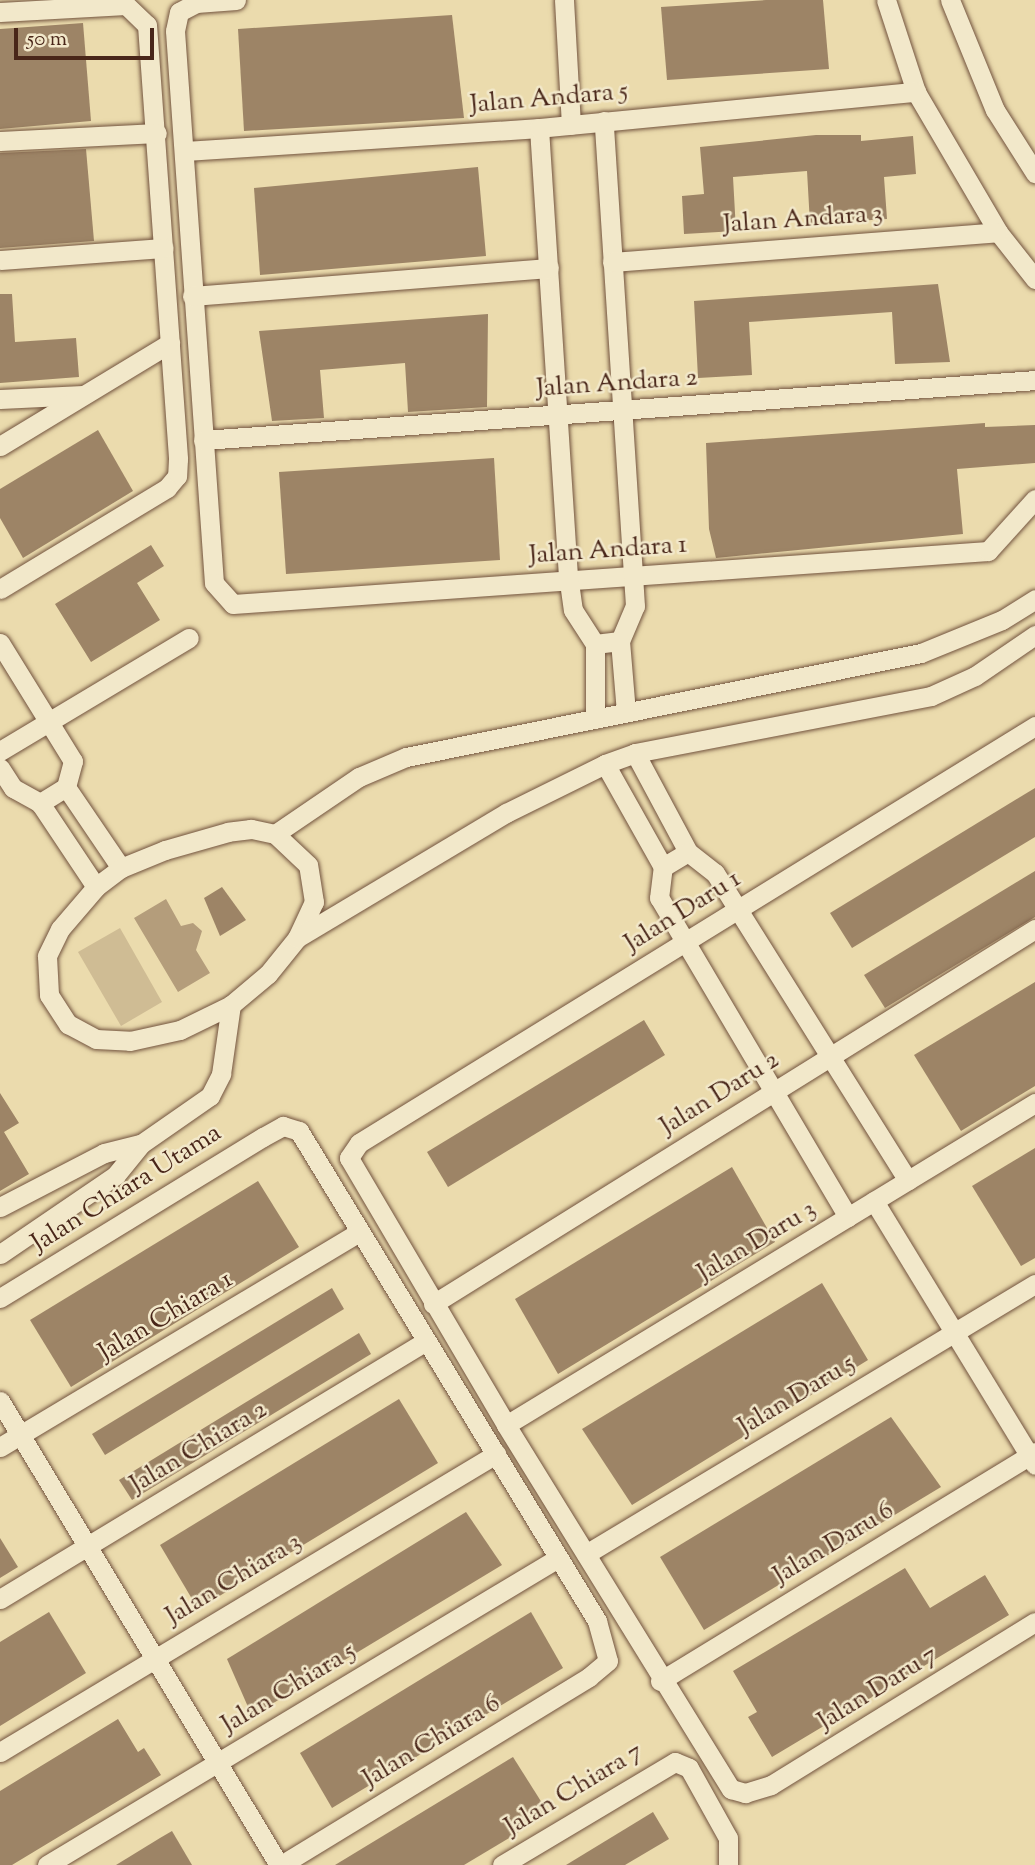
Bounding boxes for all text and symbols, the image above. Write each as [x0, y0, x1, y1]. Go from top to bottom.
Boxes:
scale bar [18, 14, 158, 58]
text: 50 m [27, 25, 67, 55]
street label: Jalan Andara 5 [469, 77, 629, 121]
street label: Jalan Andara 3 [722, 199, 884, 241]
street label: Jalan Andara 2 [535, 363, 699, 405]
street label: Jalan Andara 1 [528, 530, 688, 572]
street label: Jalan Daru 1 [619, 864, 747, 960]
street label: Jalan Daru 2 [655, 1045, 785, 1143]
street label: Jalan Chiara Utama [26, 1118, 228, 1260]
street label: Jalan Daru 3 [692, 1194, 822, 1290]
street label: Jalan Chiara 1 [93, 1265, 239, 1369]
street label: Jalan Daru 5 [733, 1349, 861, 1443]
street label: Jalan Chiara 2 [125, 1395, 273, 1501]
street label: Jalan Daru 6 [768, 1496, 900, 1592]
street label: Jalan Chiara 3 [161, 1527, 307, 1633]
street label: Jalan Chiara 5 [216, 1637, 362, 1741]
street label: Jalan Daru 7 [812, 1640, 944, 1738]
street label: Jalan Chiara 6 [357, 1689, 507, 1795]
street label: Jalan Chiara 7 [499, 1737, 649, 1843]

